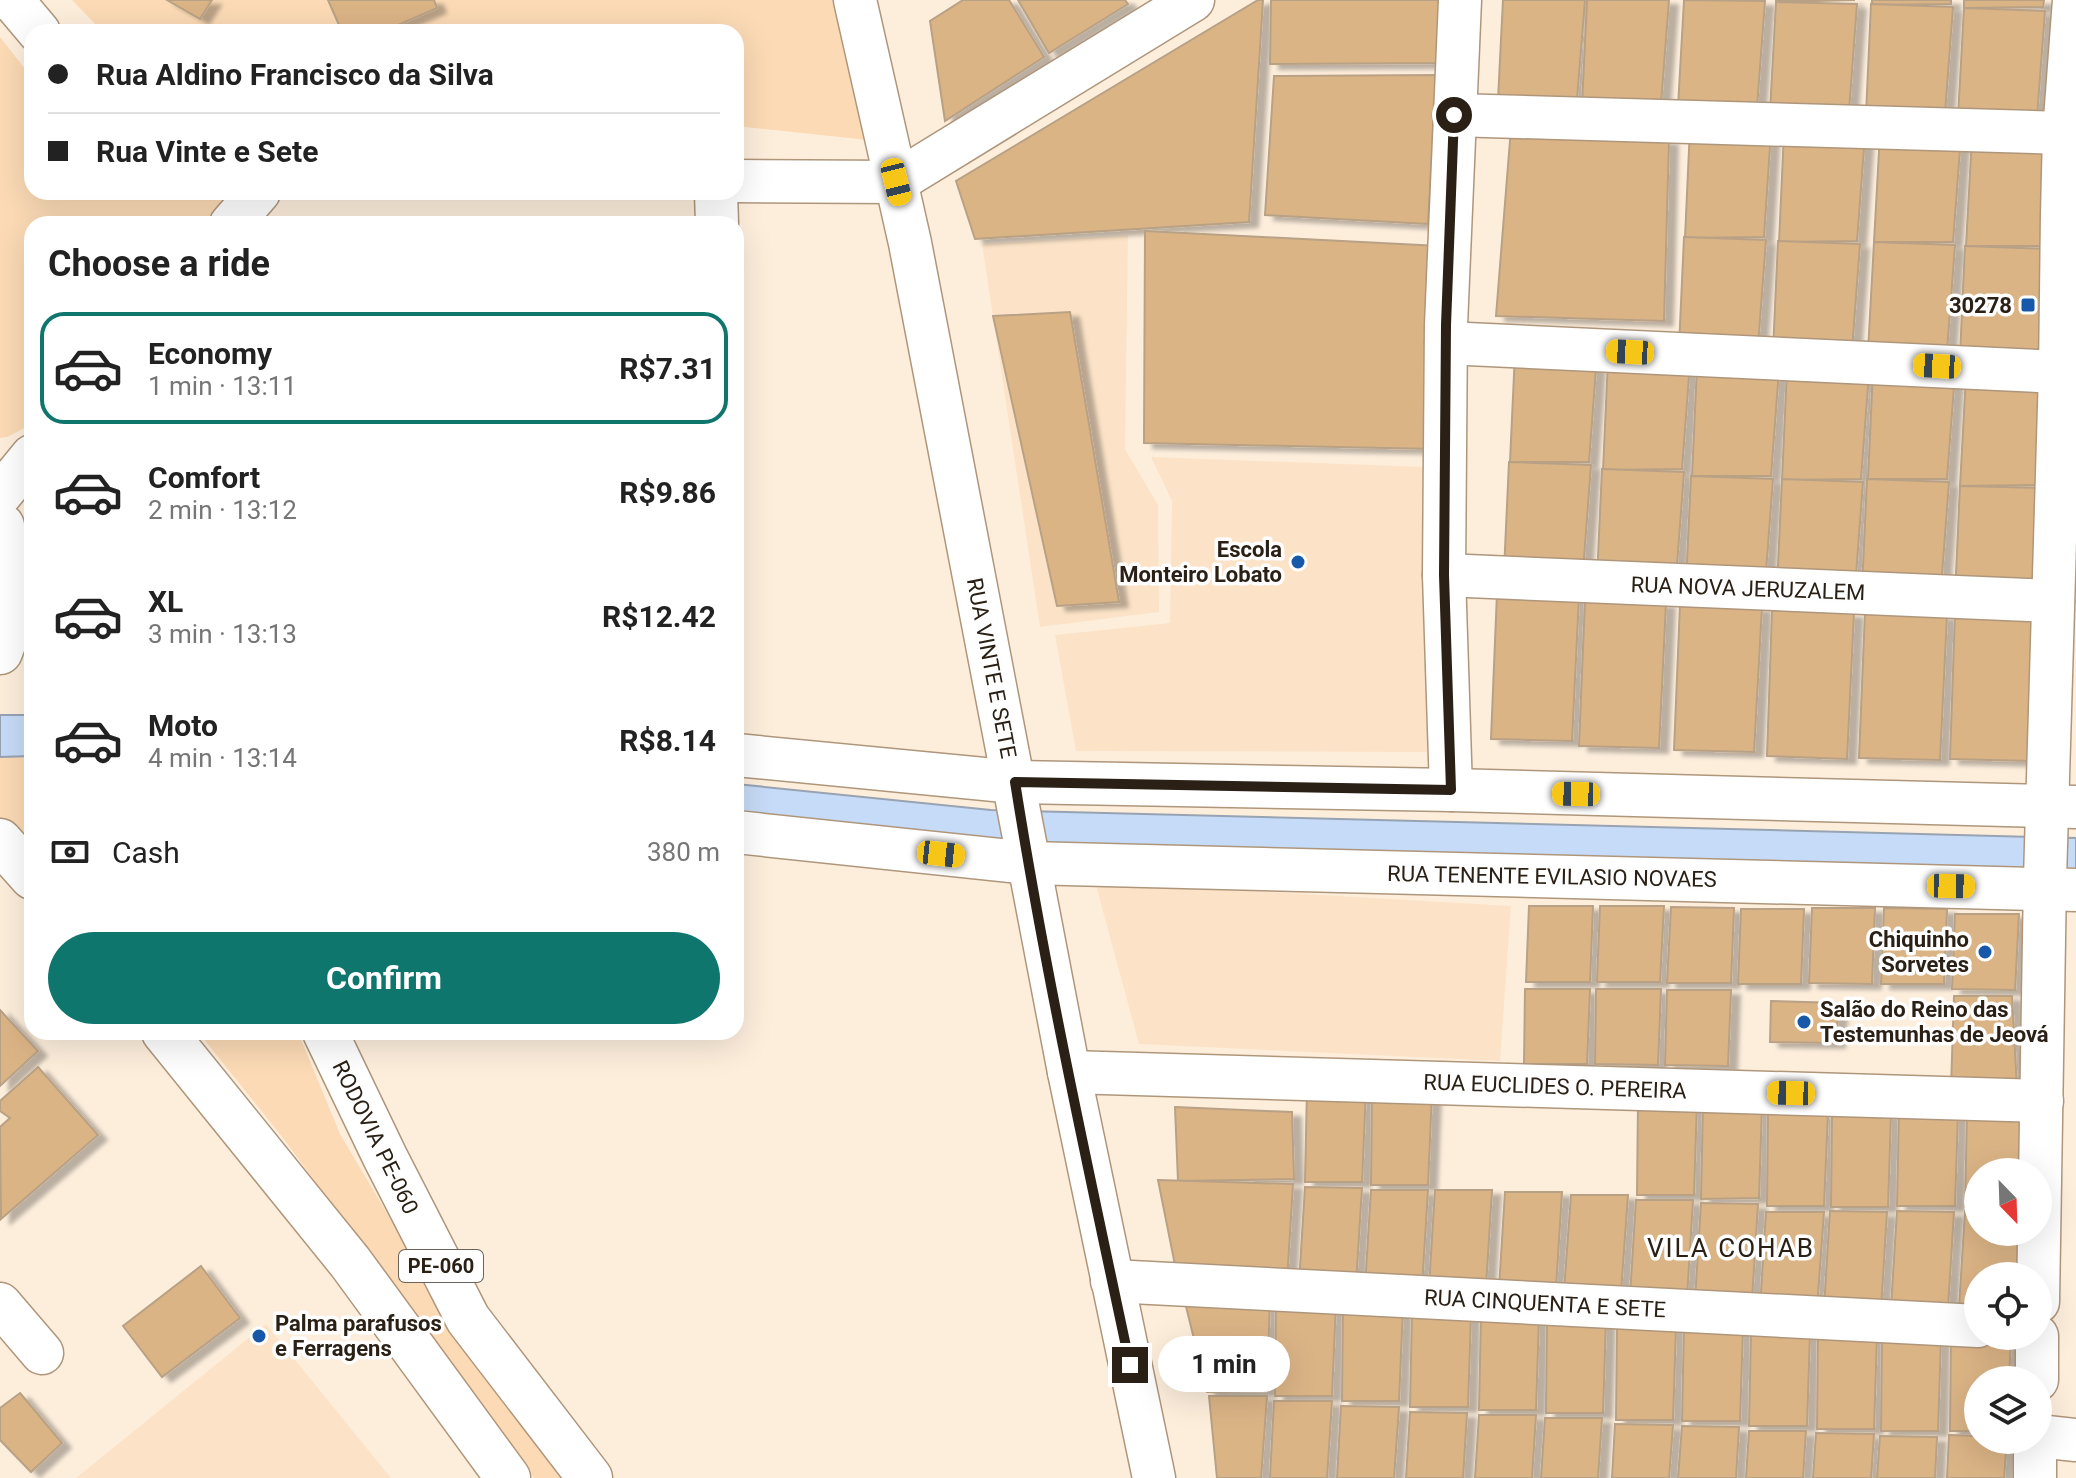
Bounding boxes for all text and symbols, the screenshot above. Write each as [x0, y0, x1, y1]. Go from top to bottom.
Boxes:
text: Rua Aldino Francisco da Silva [96, 57, 494, 92]
route start [1436, 97, 1472, 133]
text: Rua Vinte e Sete [96, 134, 318, 169]
car [879, 156, 913, 208]
text: Choose a ride [48, 243, 270, 285]
place label: 30278 [1949, 293, 2012, 318]
marker: 30278 [2019, 296, 2037, 314]
icon: car [52, 332, 124, 404]
text: Economy [148, 336, 272, 371]
car [1605, 339, 1655, 365]
text: R$7.31 [619, 351, 716, 386]
car [1912, 353, 1962, 379]
text: 1 min · 13:11 [148, 371, 297, 401]
icon: car [52, 456, 124, 528]
text: Comfort [148, 460, 260, 495]
text: R$9.86 [619, 475, 716, 510]
text: 2 min · 13:12 [148, 495, 297, 525]
place label: Escola Monteiro Lobato [1119, 537, 1282, 587]
marker: Escola Monteiro Lobato [1289, 553, 1307, 571]
street label: RUA NOVA JERUZALEM [1630, 572, 1866, 605]
street label: RUA VINTE E SETE [962, 576, 1021, 760]
icon: car [52, 580, 124, 652]
text: XL [148, 584, 183, 619]
text: R$12.42 [602, 599, 716, 634]
text: 3 min · 13:13 [148, 619, 297, 649]
icon: car [52, 704, 124, 776]
text: Moto [148, 708, 218, 743]
text: R$8.14 [619, 723, 716, 758]
text: 4 min · 13:14 [148, 743, 297, 773]
car [1552, 782, 1600, 806]
icon: cash [48, 830, 92, 874]
text: Cash [112, 835, 180, 870]
text: 380 m [647, 837, 720, 867]
car [916, 840, 966, 868]
street label: RUA TENENTE EVILASIO NOVAES [1387, 861, 1717, 892]
car [1927, 874, 1975, 898]
place label: Chiquinho Sorvetes [1869, 927, 1969, 977]
button: Confirm [48, 932, 720, 1024]
marker: Chiquinho Sorvetes [1976, 943, 1994, 961]
place label: Salão do Reino das Testemunhas de Jeová [1820, 997, 2049, 1047]
marker: Salão do Reino das Testemunhas de Jeová [1795, 1013, 1813, 1031]
street label: RODOVIA PE-060 [328, 1056, 424, 1218]
street label: RUA EUCLIDES O. PEREIRA [1423, 1069, 1688, 1104]
car [1767, 1081, 1815, 1105]
north arrow [1964, 1158, 2052, 1246]
map controls [1964, 1158, 2052, 1454]
district label: VILA COHAB [1647, 1233, 1815, 1263]
road number: PE-060 [399, 1250, 483, 1282]
button: locate [1964, 1262, 2052, 1350]
street label: RUA CINQUENTA E SETE [1423, 1285, 1667, 1322]
place label: Palma parafusos e Ferragens [275, 1311, 442, 1361]
marker: Palma parafusos e Ferragens [250, 1327, 268, 1345]
callout: 1 min [1158, 1337, 1290, 1393]
route end [1112, 1347, 1148, 1383]
text: 1 min [1191, 1349, 1257, 1379]
button: layers [1964, 1366, 2052, 1454]

